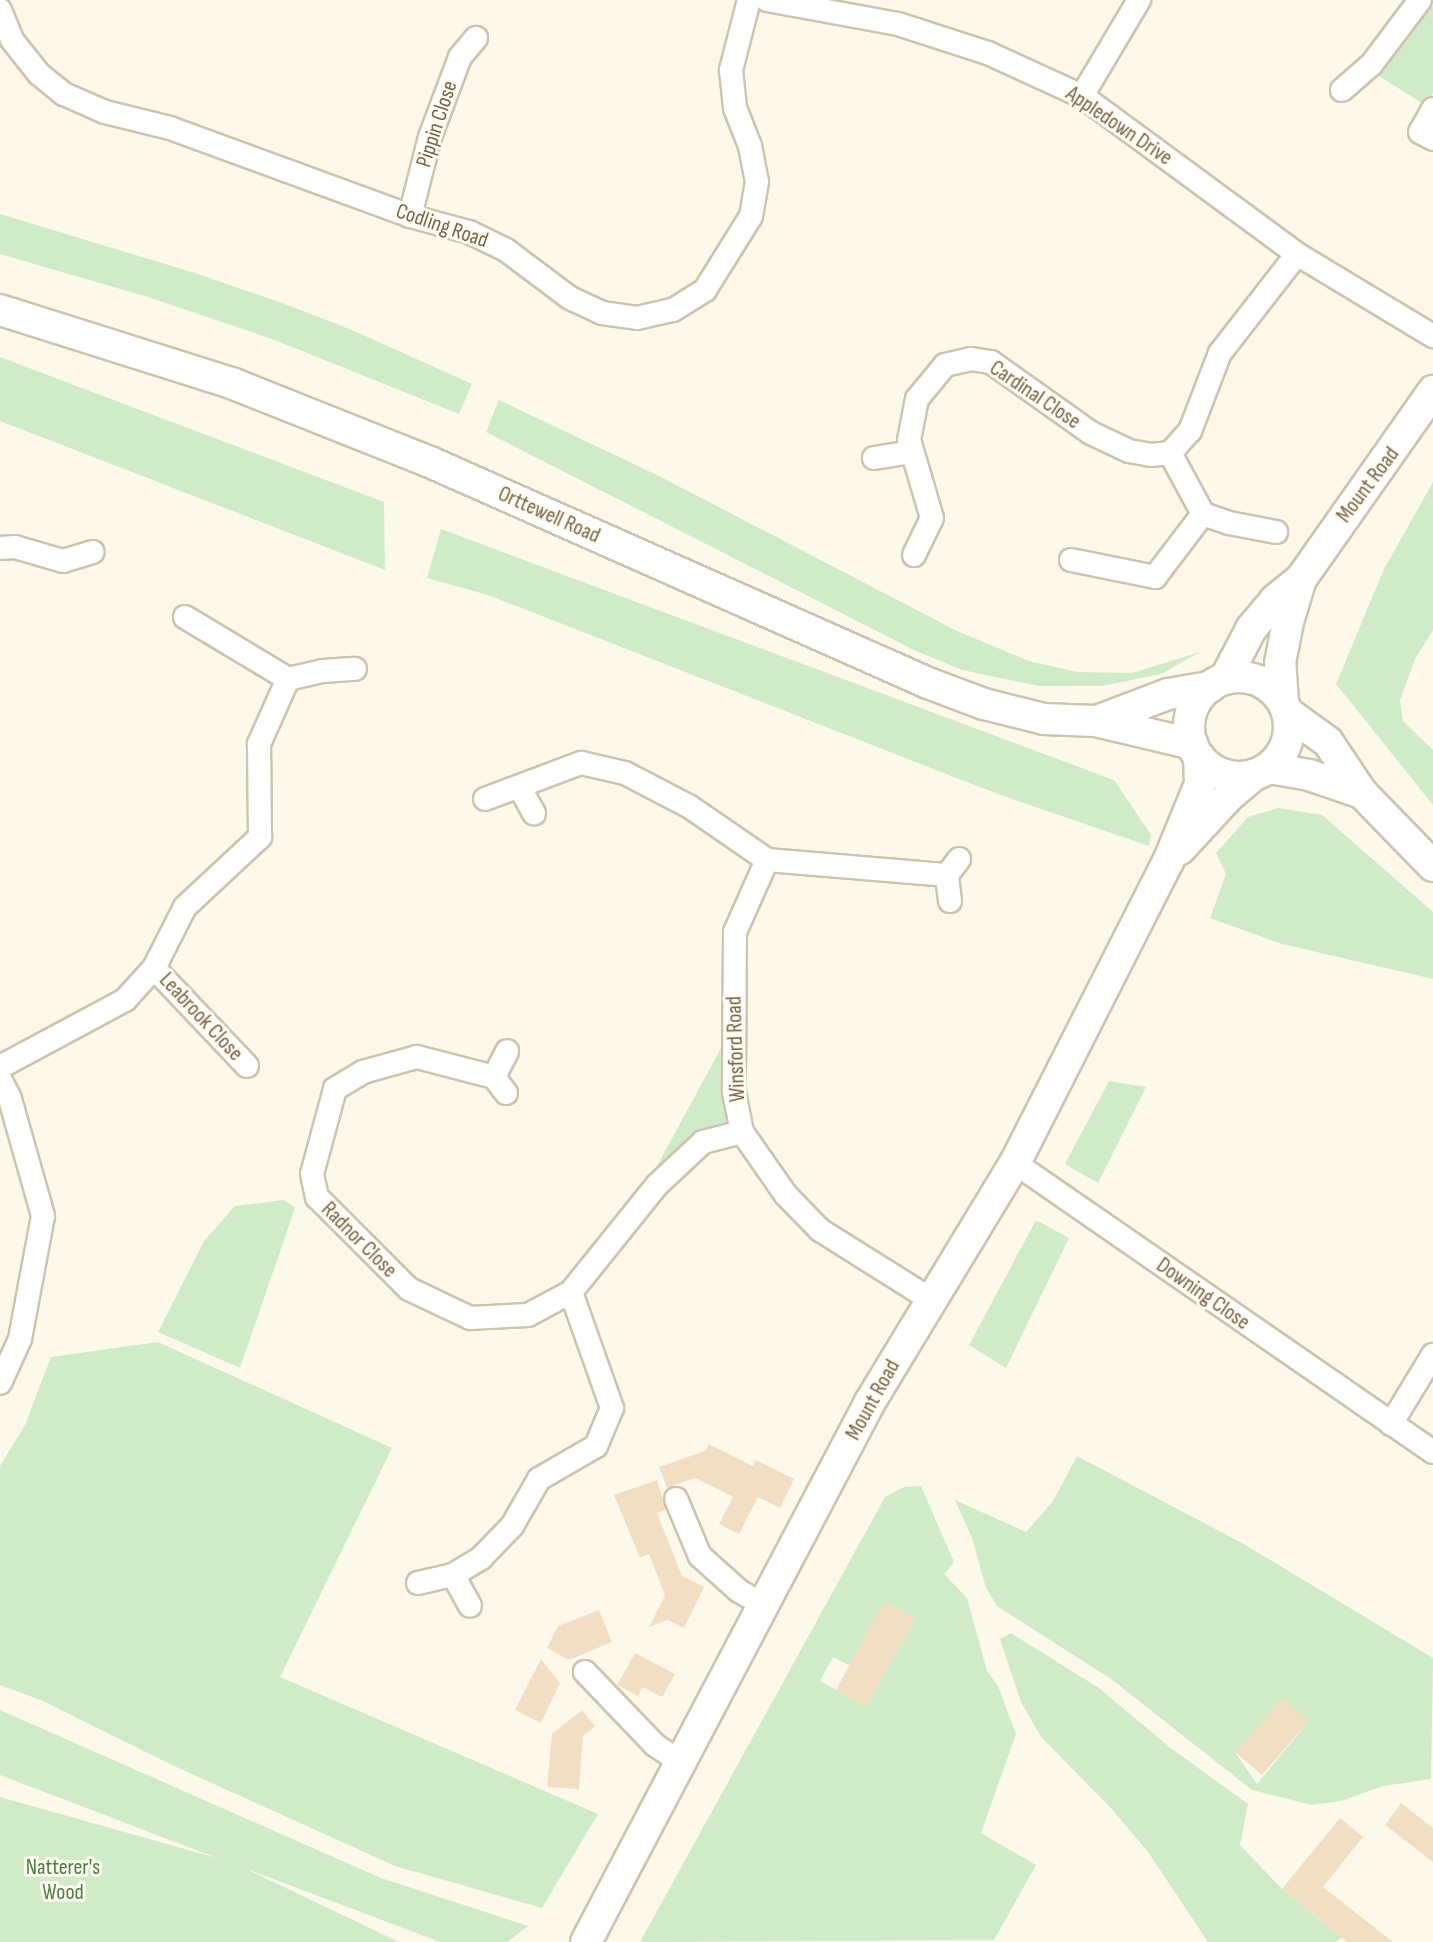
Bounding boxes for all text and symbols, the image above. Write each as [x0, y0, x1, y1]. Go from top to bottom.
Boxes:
street label: Pippin Close [411, 77, 463, 171]
street label: Appledown Drive [1061, 81, 1177, 171]
street label: Codling Road [392, 198, 492, 254]
street label: Cardinal Close [984, 355, 1086, 435]
street label: Mount Road [1331, 442, 1405, 528]
street label: Orttewell Road [494, 481, 604, 549]
street label: Leabrook Close [153, 967, 249, 1067]
street label: Winsford Road [721, 996, 751, 1102]
street label: Radnor Close [316, 1197, 402, 1283]
street label: Downing Close [1151, 1252, 1255, 1336]
street label: Mount Road [840, 1355, 906, 1445]
park label: Natterer's Wood [26, 1854, 100, 1906]

